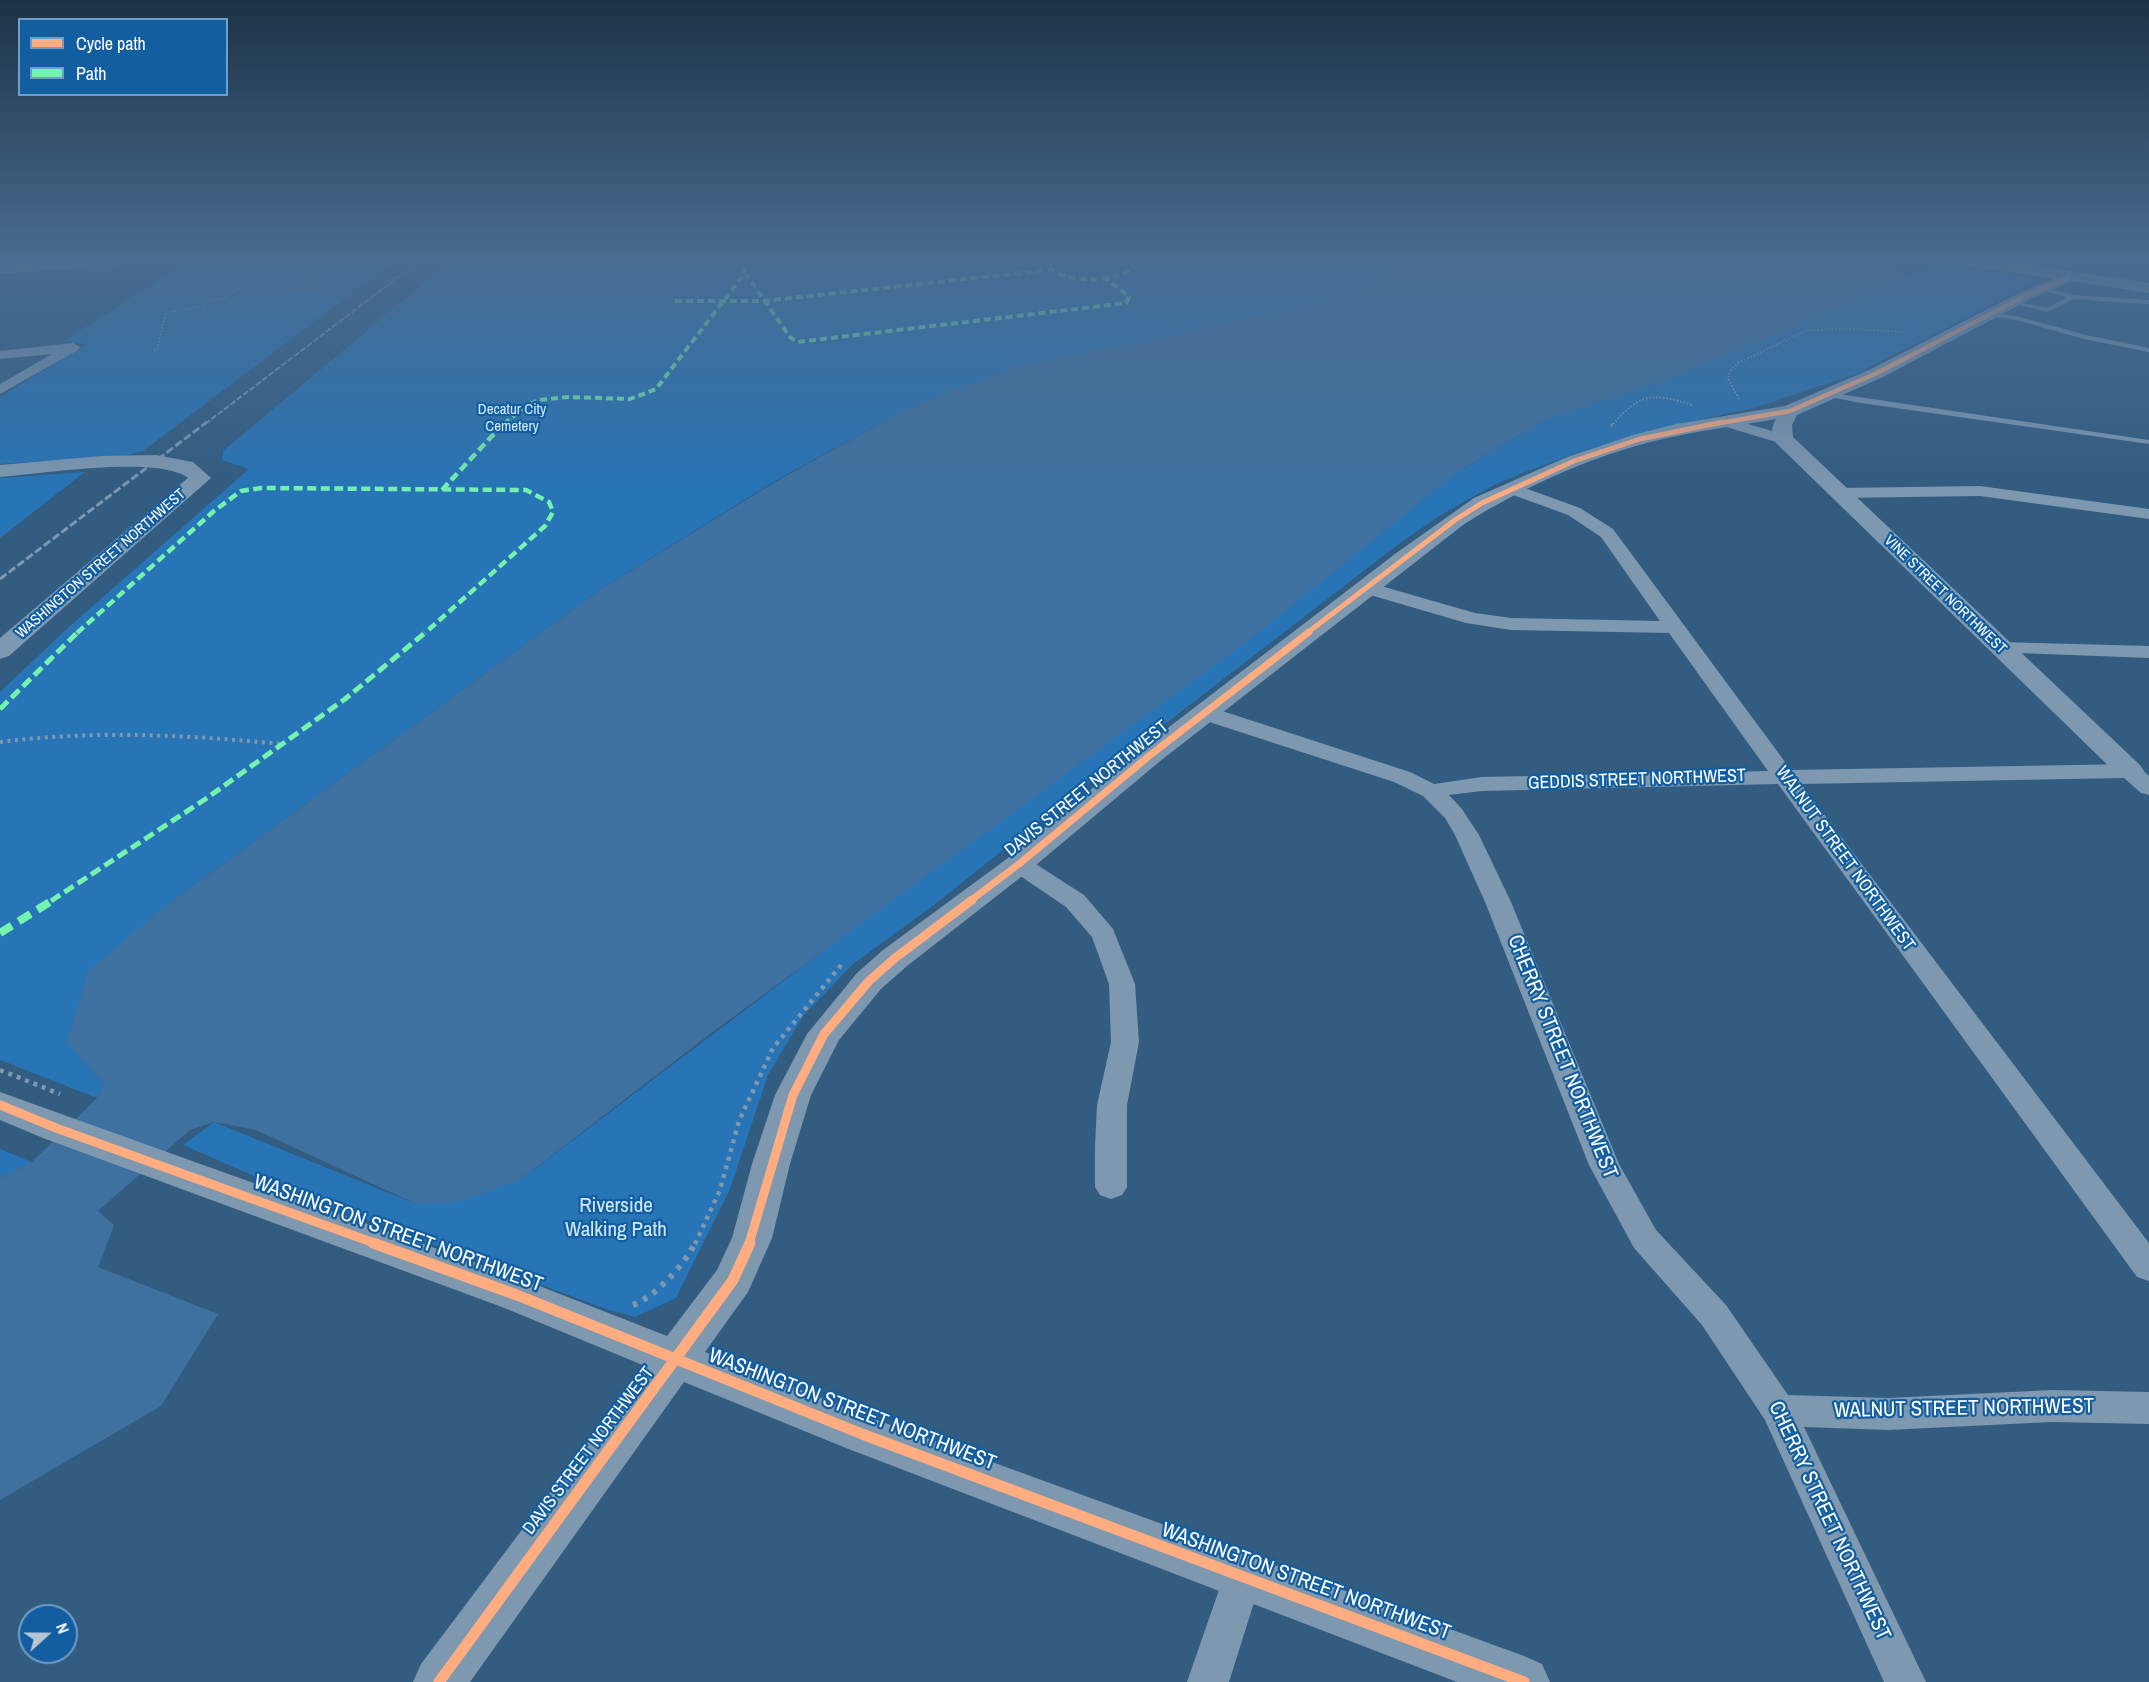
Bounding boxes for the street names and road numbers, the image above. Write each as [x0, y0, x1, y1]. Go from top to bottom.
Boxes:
street label: WASHINGTON STREET NORTHWEST [13, 486, 189, 642]
street label: VINE STREET NORTHWEST [1880, 532, 2010, 658]
street label: DAVIS STREET NORTHWEST [1001, 716, 1173, 862]
street label: WALNUT STREET NORTHWEST [1771, 762, 1919, 956]
street label: GEDDIS STREET NORTHWEST [1528, 765, 1746, 795]
street label: CHERRY STREET NORTHWEST [1502, 931, 1622, 1183]
street label: WASHINGTON STREET NORTHWEST [250, 1170, 546, 1298]
street label: WASHINGTON STREET NORTHWEST [705, 1343, 999, 1477]
street label: DAVIS STREET NORTHWEST [519, 1363, 659, 1539]
street label: WALNUT STREET NORTHWEST [1834, 1394, 2094, 1424]
street label: CHERRY STREET NORTHWEST [1763, 1398, 1895, 1644]
street label: WASHINGTON STREET NORTHWEST [1158, 1518, 1454, 1646]

